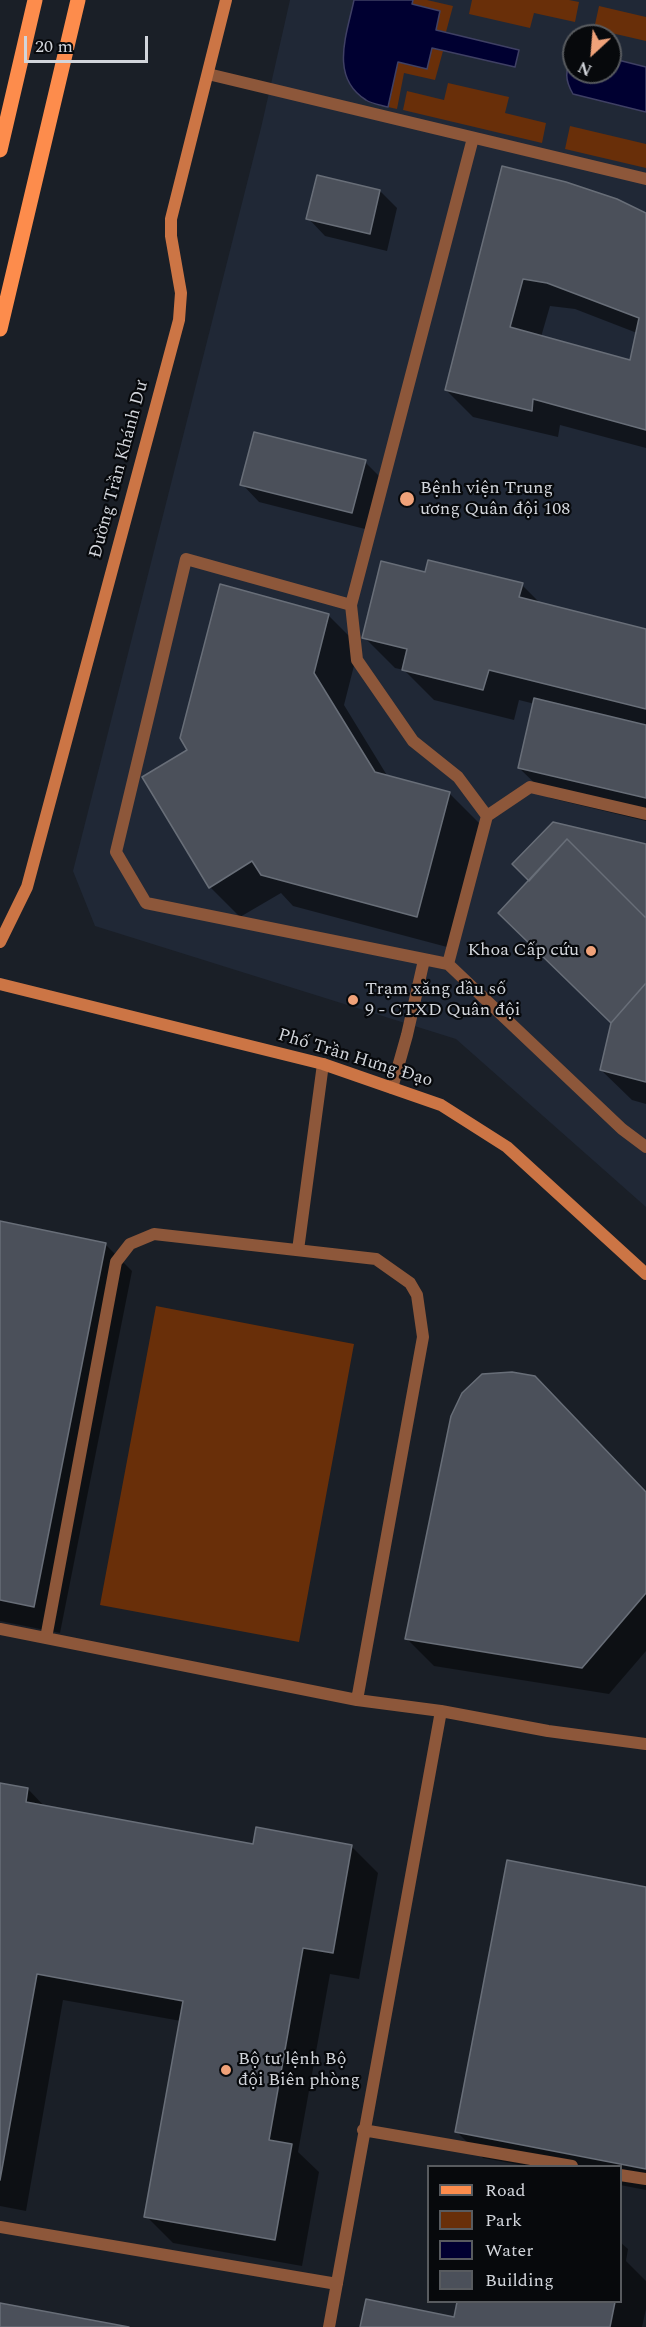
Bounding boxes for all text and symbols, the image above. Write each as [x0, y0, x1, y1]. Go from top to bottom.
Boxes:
scale bar [27, 24, 152, 62]
north arrow [562, 24, 622, 84]
text: 20 m [35, 33, 73, 60]
text: N [574, 55, 596, 82]
street label: Đường Trần Khánh Dư [86, 379, 154, 561]
place label: Bệnh viện Trung ương Quân đội 108 [420, 478, 570, 520]
marker: Bệnh viện Trung ương Quân đội 108 [398, 490, 416, 508]
place label: Khoa Cấp cứu [467, 940, 579, 962]
marker: Khoa Cấp cứu [584, 944, 598, 958]
place label: Trạm xăng dầu số 9 - CTXD Quân đội [365, 979, 520, 1022]
marker: Trạm xăng dầu số 9 - CTXD Quân đội [346, 993, 360, 1007]
street label: Phố Trần Hưng Đạo [275, 1025, 435, 1093]
place label: Bộ tư lệnh Bộ đội Biên phòng [238, 2049, 360, 2092]
marker: Bộ tư lệnh Bộ đội Biên phòng [219, 2063, 233, 2077]
legend [427, 2165, 622, 2303]
text: Road [485, 2177, 526, 2204]
text: Park [485, 2207, 522, 2234]
text: Water [485, 2237, 533, 2264]
text: Building [485, 2267, 554, 2294]

